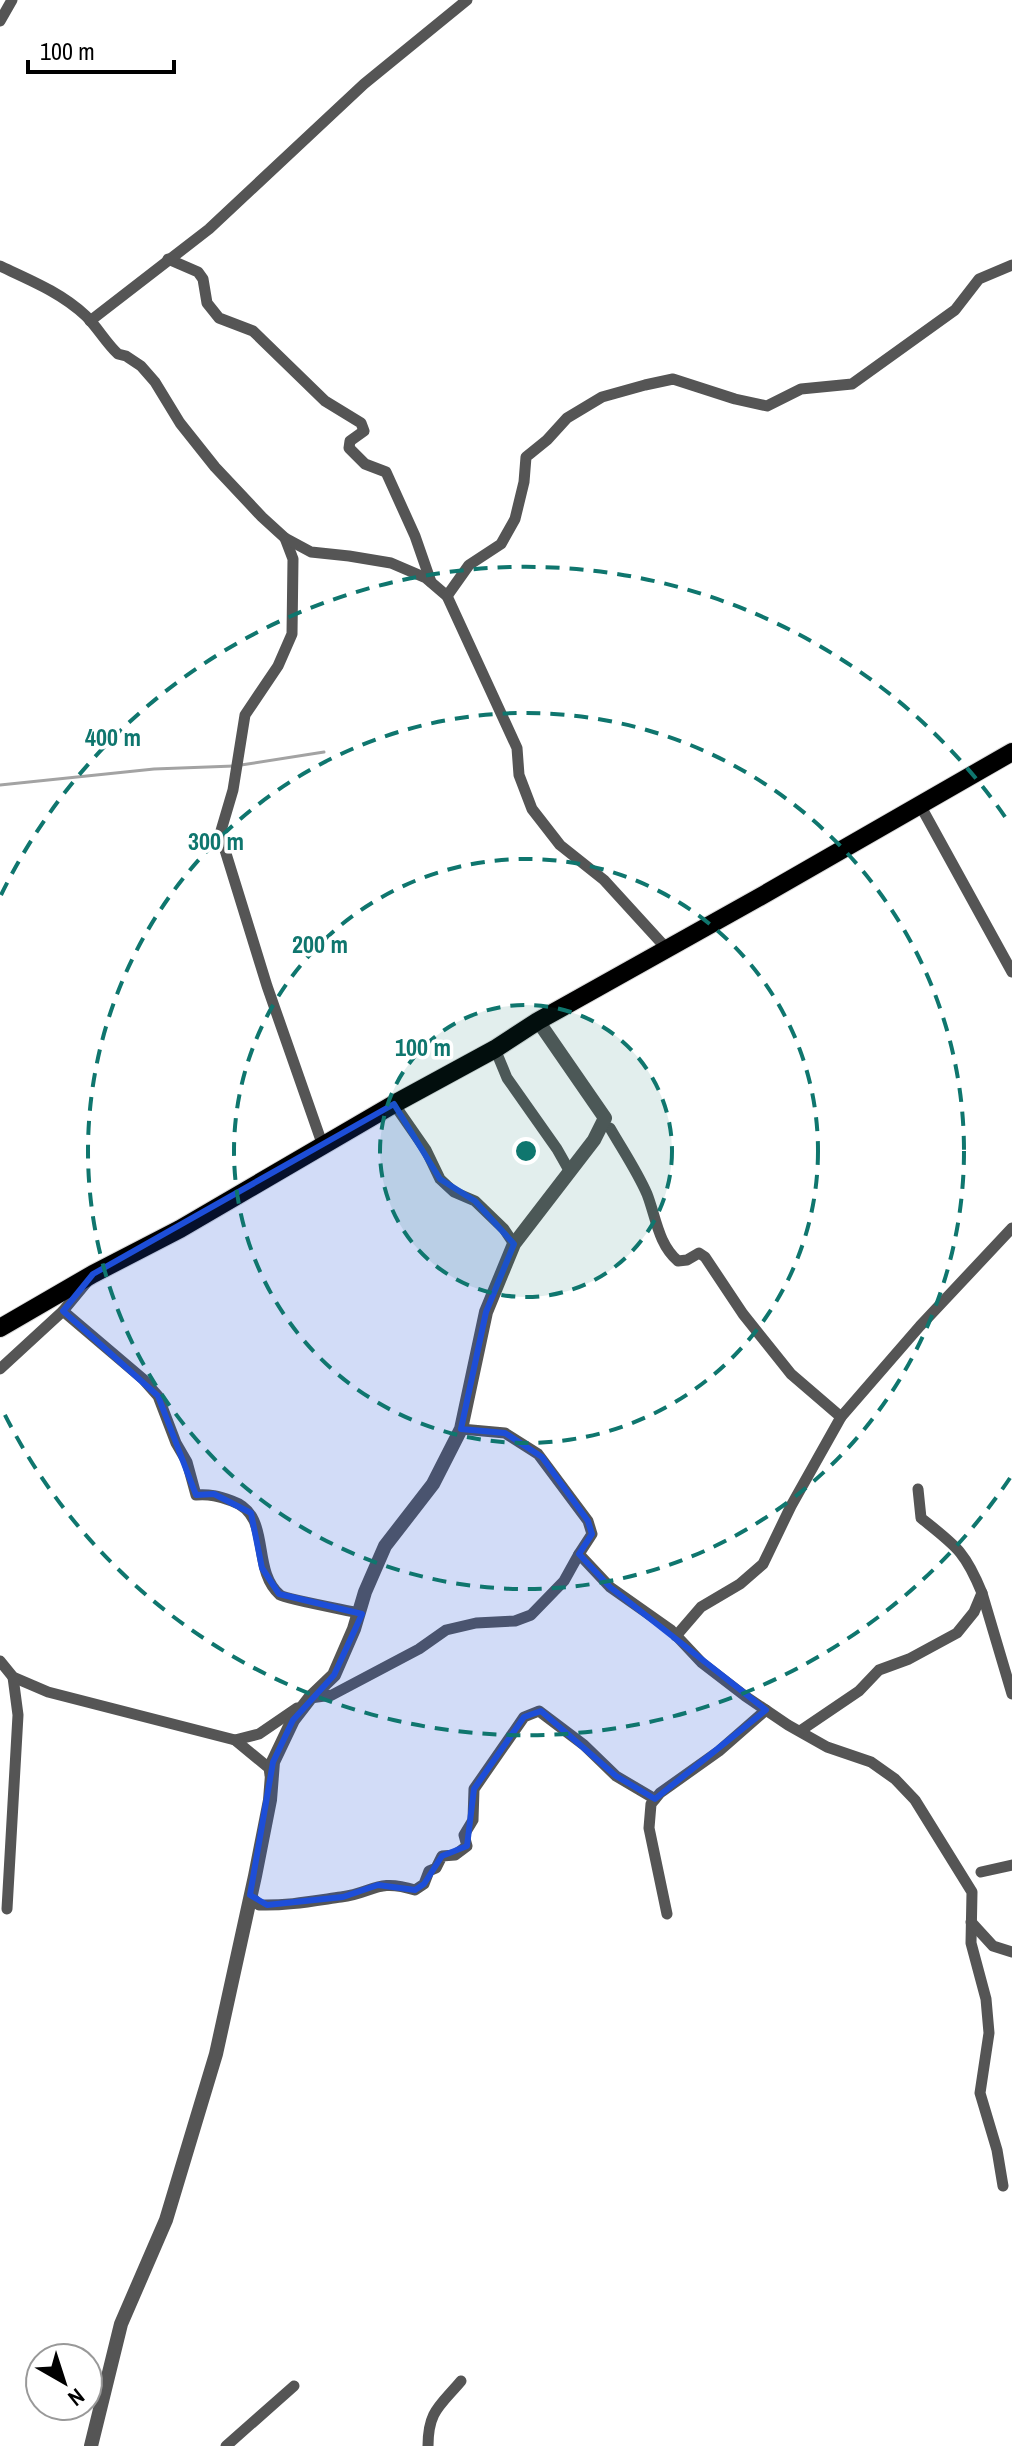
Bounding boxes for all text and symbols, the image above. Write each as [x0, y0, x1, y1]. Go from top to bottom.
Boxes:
scale bar [28, 24, 174, 74]
text: 100 m [40, 35, 95, 67]
text: 400 m [85, 721, 141, 753]
text: 300 m [188, 825, 244, 857]
text: 200 m [292, 928, 348, 960]
text: 100 m [395, 1031, 451, 1063]
centre of rings [512, 1137, 540, 1165]
north arrow [24, 2342, 104, 2422]
text: N [62, 2382, 91, 2413]

